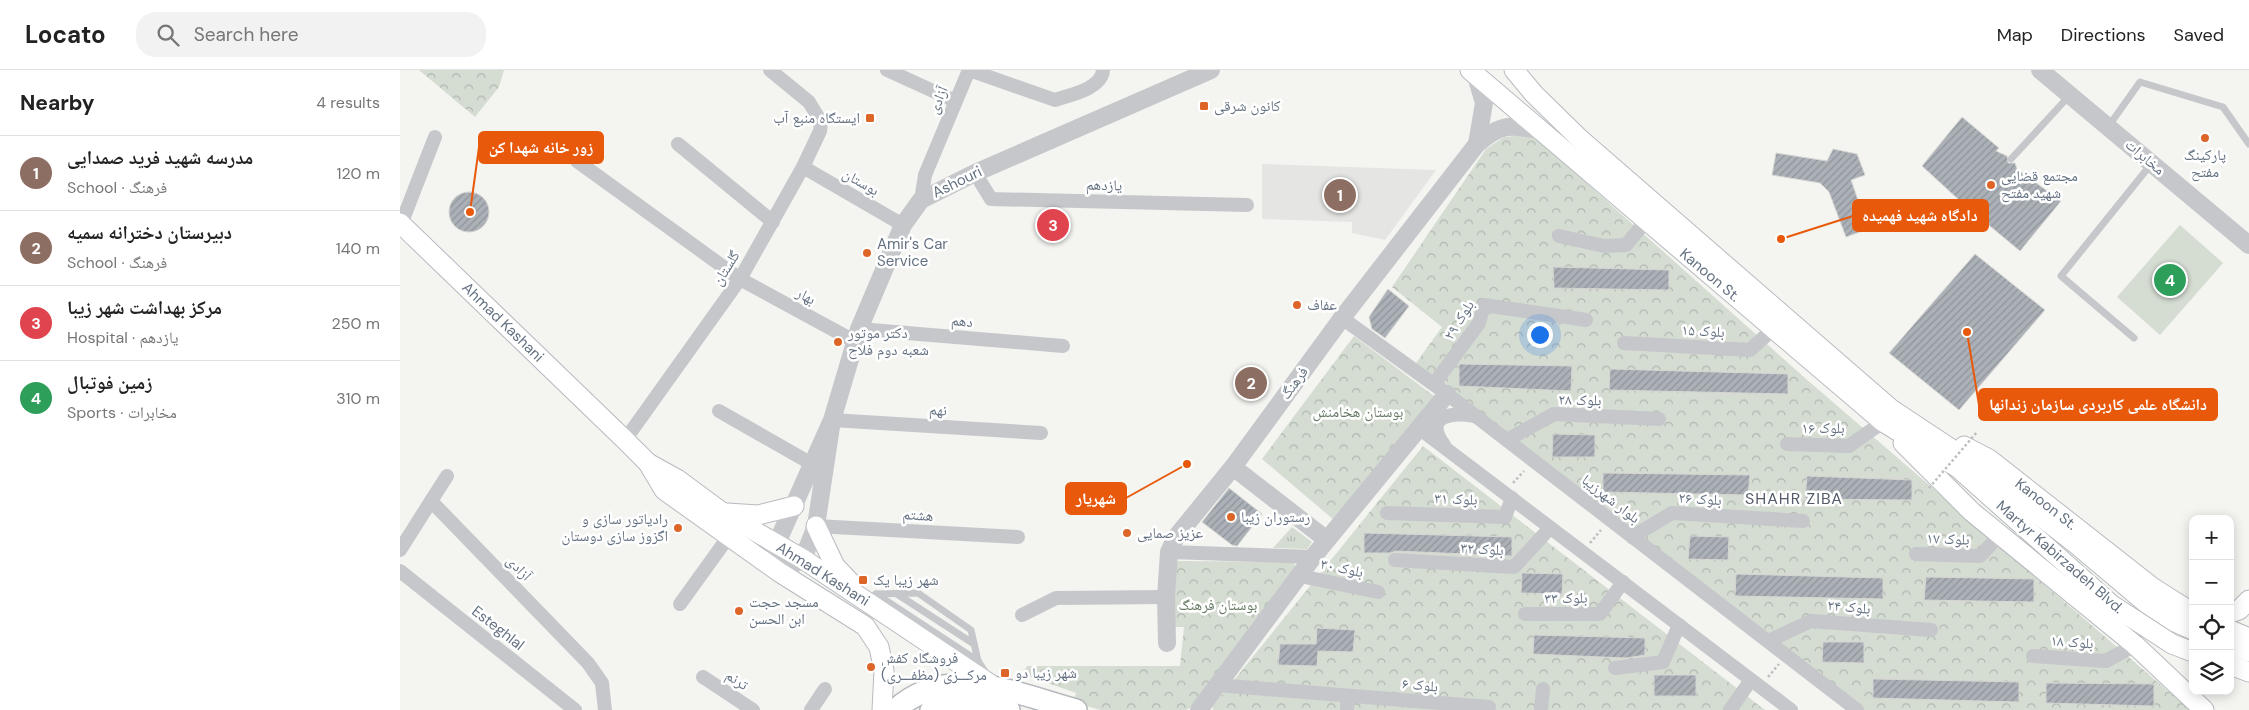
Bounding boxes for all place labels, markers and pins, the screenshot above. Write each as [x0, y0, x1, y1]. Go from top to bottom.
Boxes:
place label: کانون شرقی [1214, 96, 1280, 116]
marker: کانون شرقی [1198, 100, 1210, 112]
place label: ایستگاه منبع آب [773, 108, 860, 128]
marker: ایستگاه منبع آب [864, 112, 876, 124]
callout: زور خانه شهدا کن [479, 132, 603, 163]
marker: پارکینگ مفتح [2199, 132, 2211, 144]
place label: پارکینگ مفتح [2184, 145, 2226, 182]
place label: مجتمع قضایی شهید مفتح [2001, 166, 2078, 203]
pin: 1 [1324, 176, 1356, 214]
marker: مجتمع قضایی شهید مفتح [1985, 179, 1997, 191]
callout: دادگاه شهید فهمیده [1853, 200, 1988, 231]
pin: 3 [1037, 206, 1069, 244]
place label: Amir's Car Service [877, 234, 948, 271]
marker: Amir's Car Service [861, 247, 873, 259]
pin: 4 [2154, 261, 2186, 299]
place label: عفاف [1307, 295, 1337, 315]
marker: عفاف [1291, 299, 1303, 311]
place label: دکتر موتور شعبه دوم فلاح [847, 323, 929, 360]
marker: دکتر موتور شعبه دوم فلاح [832, 336, 844, 348]
pin: 2 [1235, 364, 1267, 402]
callout: دانشگاه علمی کاربردی سازمان زندانها [1979, 389, 2217, 420]
callout: شهریار [1066, 483, 1126, 514]
place label: رستوران زیبا [1241, 507, 1311, 527]
place label: رادیاتور سازی و اگزوز سازی دوستان [562, 509, 668, 546]
marker: رستوران زیبا [1225, 511, 1237, 523]
marker: رادیاتور سازی و اگزوز سازی دوستان [672, 522, 684, 534]
place label: عزیز صمایی [1137, 523, 1203, 543]
marker: عزیز صمایی [1121, 527, 1133, 539]
place label: شهر زیبا یک [873, 570, 939, 590]
marker: شهر زیبا یک [857, 574, 869, 586]
place label: مسجد حجت ابن الحسن [749, 592, 819, 629]
marker: مسجد حجت ابن الحسن [733, 605, 745, 617]
place label: فروشگاه کفش مرکـــزی (مظفـــری) [881, 648, 987, 685]
marker: فروشگاه کفش مرکـــزی (مظفـــری) [865, 661, 877, 673]
place label: شهر زیبا دو [1015, 663, 1077, 683]
marker: شهر زیبا دو [999, 667, 1011, 679]

